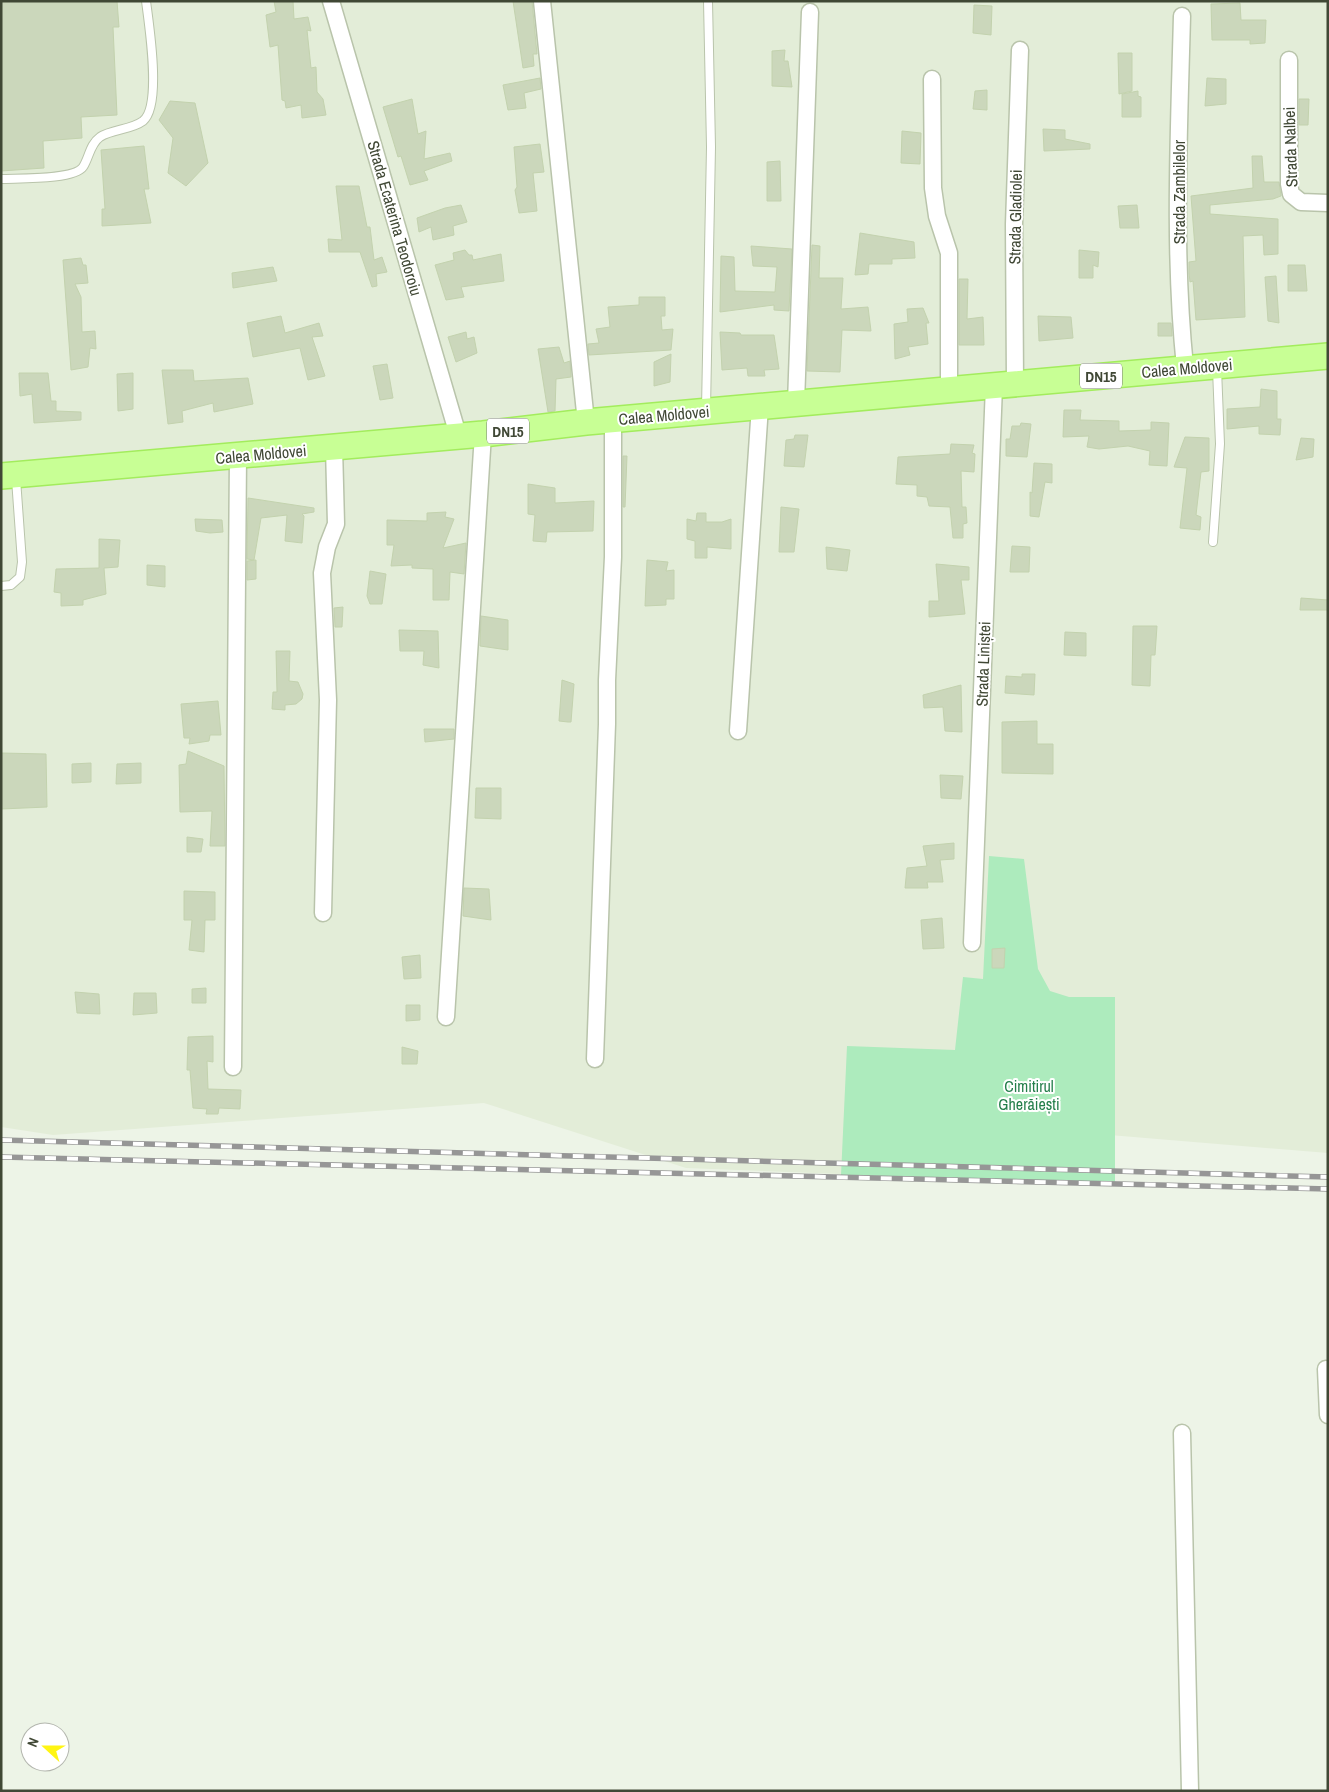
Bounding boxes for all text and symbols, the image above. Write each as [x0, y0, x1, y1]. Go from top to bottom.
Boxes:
street label: Strada Nalbei [1278, 107, 1302, 187]
street label: Strada Ecaterina Teodoroiu [362, 138, 428, 298]
street label: Strada Zambilelor [1168, 139, 1190, 244]
street label: Strada Gladiolei [1003, 169, 1027, 265]
street label: Calea Moldovei [1141, 353, 1233, 383]
road number: DN15 [1080, 364, 1122, 388]
street label: Calea Moldovei [618, 400, 710, 430]
road number: DN15 [487, 418, 529, 444]
street label: Calea Moldovei [215, 439, 307, 469]
street label: Strada Liniștei [971, 621, 995, 707]
park label: Cimitirul Gherăiești [998, 1075, 1060, 1115]
north arrow [20, 1722, 70, 1772]
text: N [23, 1735, 43, 1749]

